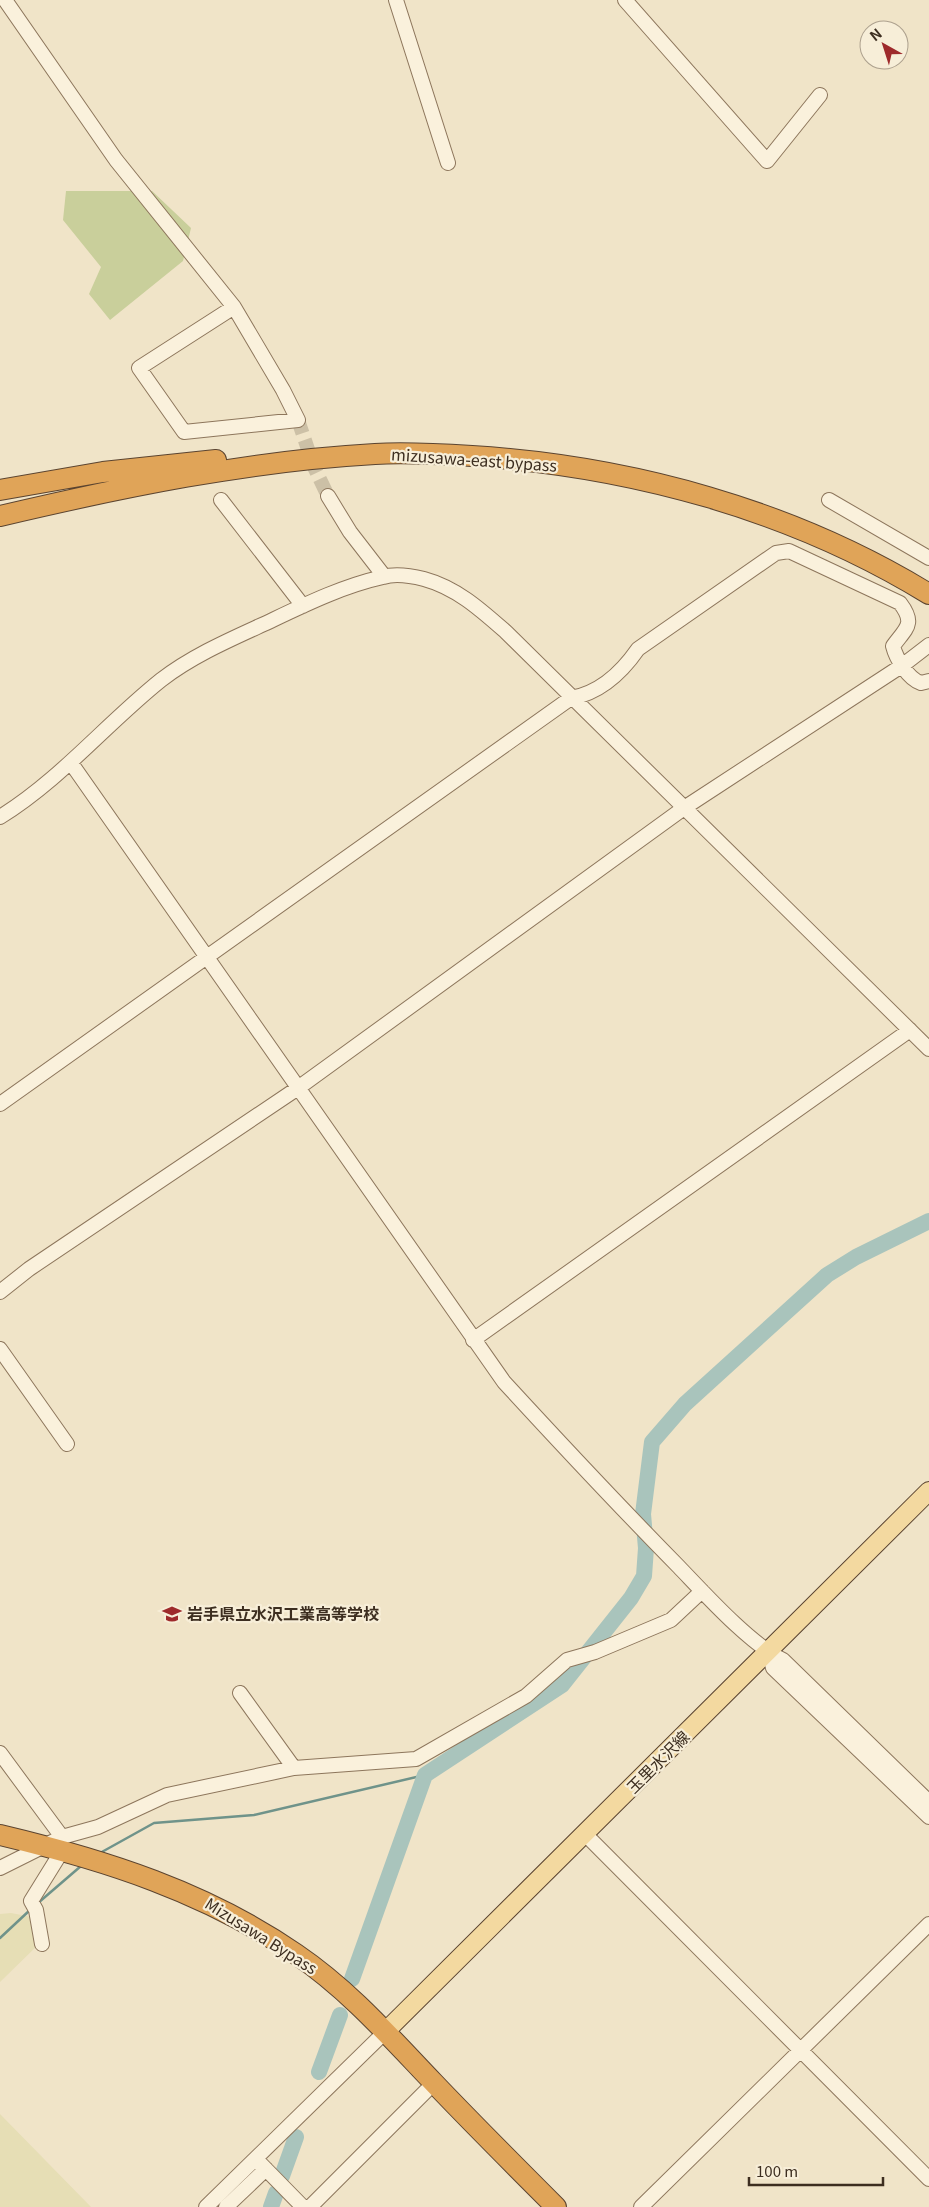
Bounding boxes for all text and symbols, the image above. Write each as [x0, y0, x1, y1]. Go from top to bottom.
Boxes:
north arrow [859, 20, 909, 70]
text: N [865, 23, 886, 45]
street label: mizusawa-east bypass [390, 441, 558, 477]
place label: 岩手県立水沢工業高等学校 [187, 1601, 379, 1625]
school or university icon: 岩手県立水沢工業高等学校 [161, 1603, 183, 1625]
street label: 玉里水沢線 [621, 1725, 694, 1798]
street label: Mizusawa Bypass [201, 1891, 322, 1979]
scale bar [749, 2154, 883, 2186]
text: 100 m [756, 2160, 798, 2181]

